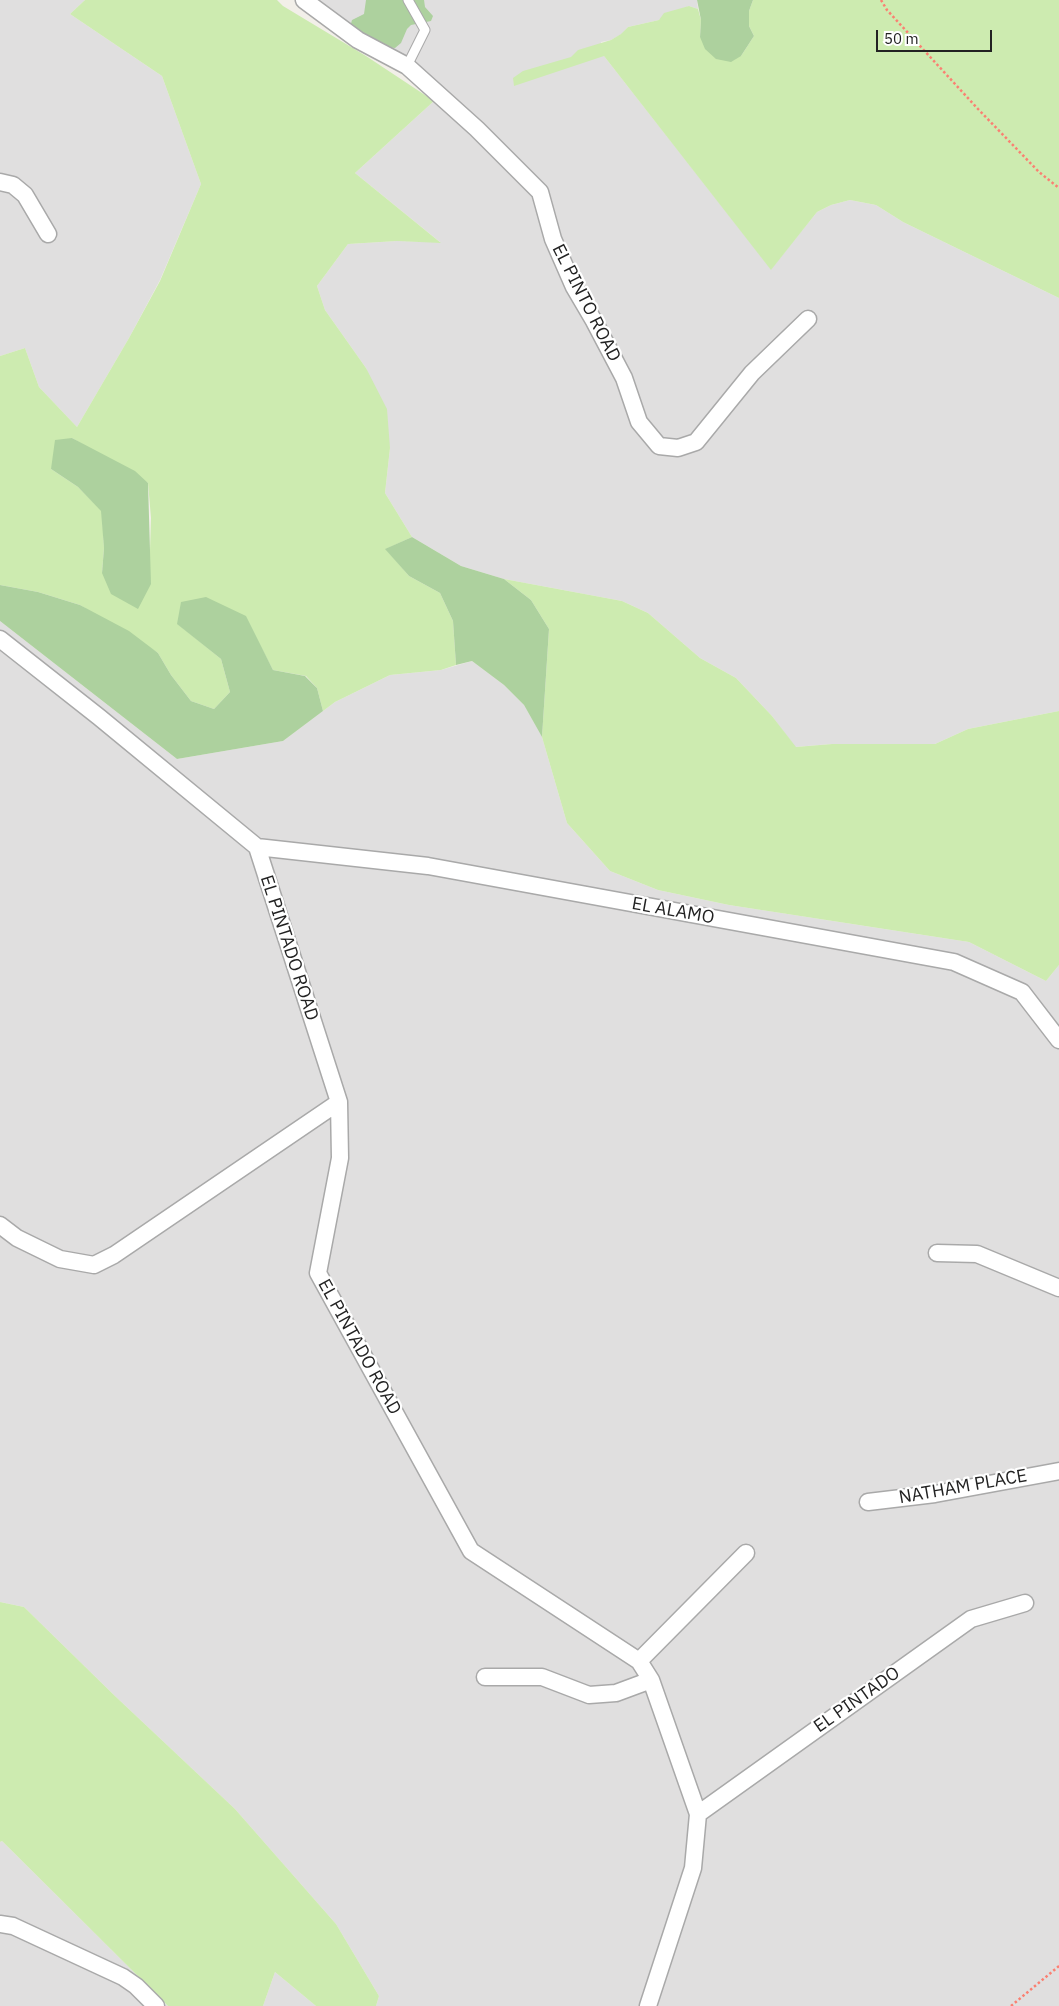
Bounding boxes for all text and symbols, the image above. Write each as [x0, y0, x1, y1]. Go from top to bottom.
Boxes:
scale bar [879, 20, 995, 52]
text: 50 m [884, 29, 919, 48]
street label: EL PINTO ROAD [547, 241, 625, 365]
street label: EL PINTADO ROAD [255, 872, 323, 1024]
street label: EL ALAMO [630, 893, 716, 929]
street label: EL PINTADO ROAD [313, 1275, 405, 1419]
street label: NATHAM PLACE [897, 1465, 1029, 1509]
street label: EL PINTADO [810, 1662, 904, 1738]

